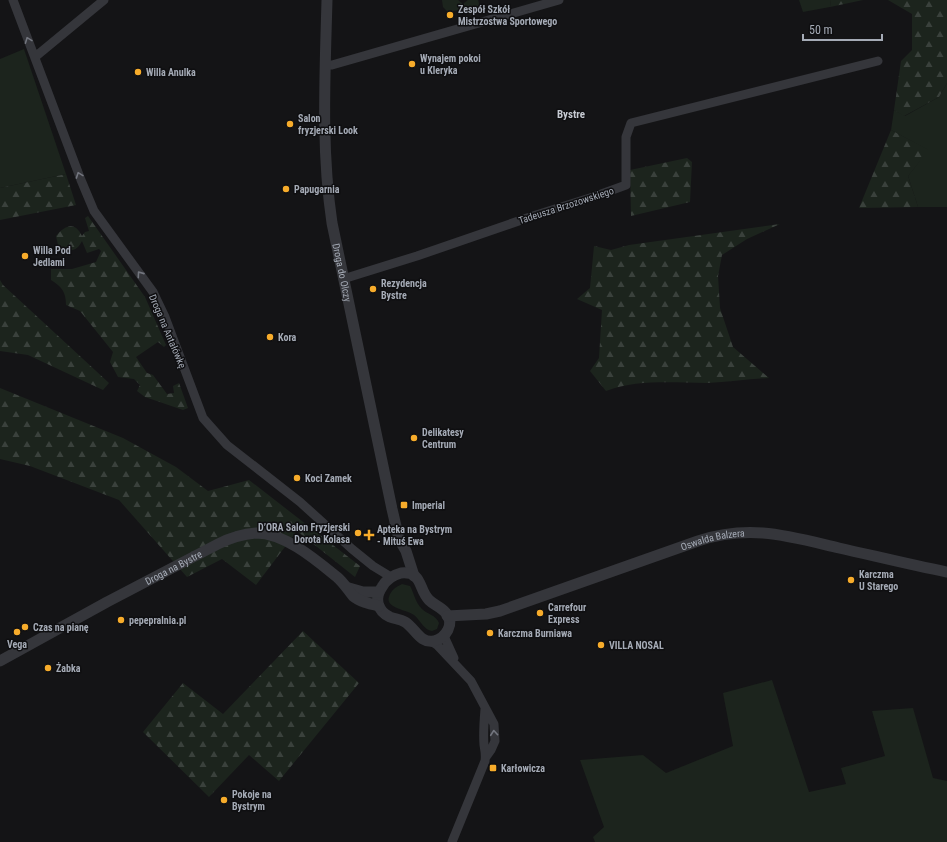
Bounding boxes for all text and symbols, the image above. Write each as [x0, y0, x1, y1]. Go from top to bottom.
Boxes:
place label: Zespół Szkół Mistrzostwa Sportowego [458, 4, 557, 27]
marker: Zespół Szkół Mistrzostwa Sportowego [445, 10, 455, 20]
scale bar [803, 16, 882, 42]
text: 50 m [809, 23, 833, 37]
one-way arrow [25, 37, 33, 44]
place label: Wynajem pokoi u Kleryka [420, 53, 481, 76]
marker: Wynajem pokoi u Kleryka [407, 59, 417, 69]
marker: Willa Anulka [133, 67, 143, 77]
place label: Willa Anulka [146, 67, 196, 78]
district label: Bystre [557, 108, 585, 121]
place label: Salon fryzjerski Look [298, 113, 358, 136]
marker: Salon fryzjerski Look [285, 119, 295, 129]
one-way arrow [75, 172, 84, 179]
marker: Papugarnia [281, 184, 291, 194]
place label: Papugarnia [294, 184, 340, 195]
street label: Tadeusza Brzozowskiego [517, 185, 615, 226]
street label: Droga do Olczy [330, 242, 353, 303]
place label: Willa Pod Jedlami [33, 245, 71, 268]
marker: Willa Pod Jedlami [20, 251, 30, 261]
one-way arrow [137, 271, 145, 278]
place label: Rezydencja Bystre [381, 278, 427, 301]
marker: Rezydencja Bystre [368, 284, 378, 294]
street label: Droga na Antałówkę [147, 293, 188, 370]
marker: Kora [265, 332, 275, 342]
place label: Kora [278, 332, 297, 343]
place label: Delikatesy Centrum [422, 427, 464, 450]
marker: Delikatesy Centrum [409, 433, 419, 443]
marker: Koci Zamek [292, 473, 302, 483]
place label: Koci Zamek [305, 473, 352, 484]
marker: Imperial [399, 500, 409, 510]
place label: Imperial [412, 500, 445, 511]
place label: D’ORA Salon Fryzjerski Dorota Kolasa [258, 522, 350, 545]
place label: Apteka na Bystrym - Mituś Ewa [377, 524, 452, 547]
marker: D’ORA Salon Fryzjerski Dorota Kolasa [353, 528, 363, 538]
street label: Oswalda Balzera [679, 528, 745, 553]
marker: Apteka na Bystrym - Mituś Ewa [364, 530, 374, 540]
street label: Droga na Bystre [143, 548, 204, 587]
place label: Karczma U Starego [859, 569, 898, 592]
marker: Karczma U Starego [846, 575, 856, 585]
place label: Carrefour Express [548, 602, 587, 625]
marker: Carrefour Express [535, 608, 545, 618]
marker: pepepralnia.pl [116, 615, 126, 625]
place label: pepepralnia.pl [129, 615, 186, 626]
marker: Czas na pianę [20, 622, 30, 632]
place label: Czas na pianę [33, 622, 89, 633]
marker: Vega [12, 627, 22, 637]
marker: Karczma Burniawa [485, 628, 495, 638]
place label: Karczma Burniawa [498, 628, 572, 639]
place label: Vega [7, 639, 27, 650]
marker: VILLA NOSAL [596, 640, 606, 650]
place label: VILLA NOSAL [609, 640, 664, 651]
place label: Żabka [56, 662, 81, 674]
marker: Żabka [43, 663, 53, 673]
one-way arrow [490, 730, 499, 736]
marker: Karłowicza [488, 763, 498, 773]
place label: Karłowicza [501, 763, 545, 774]
place label: Pokoje na Bystrym [232, 789, 272, 812]
marker: Pokoje na Bystrym [219, 795, 229, 805]

